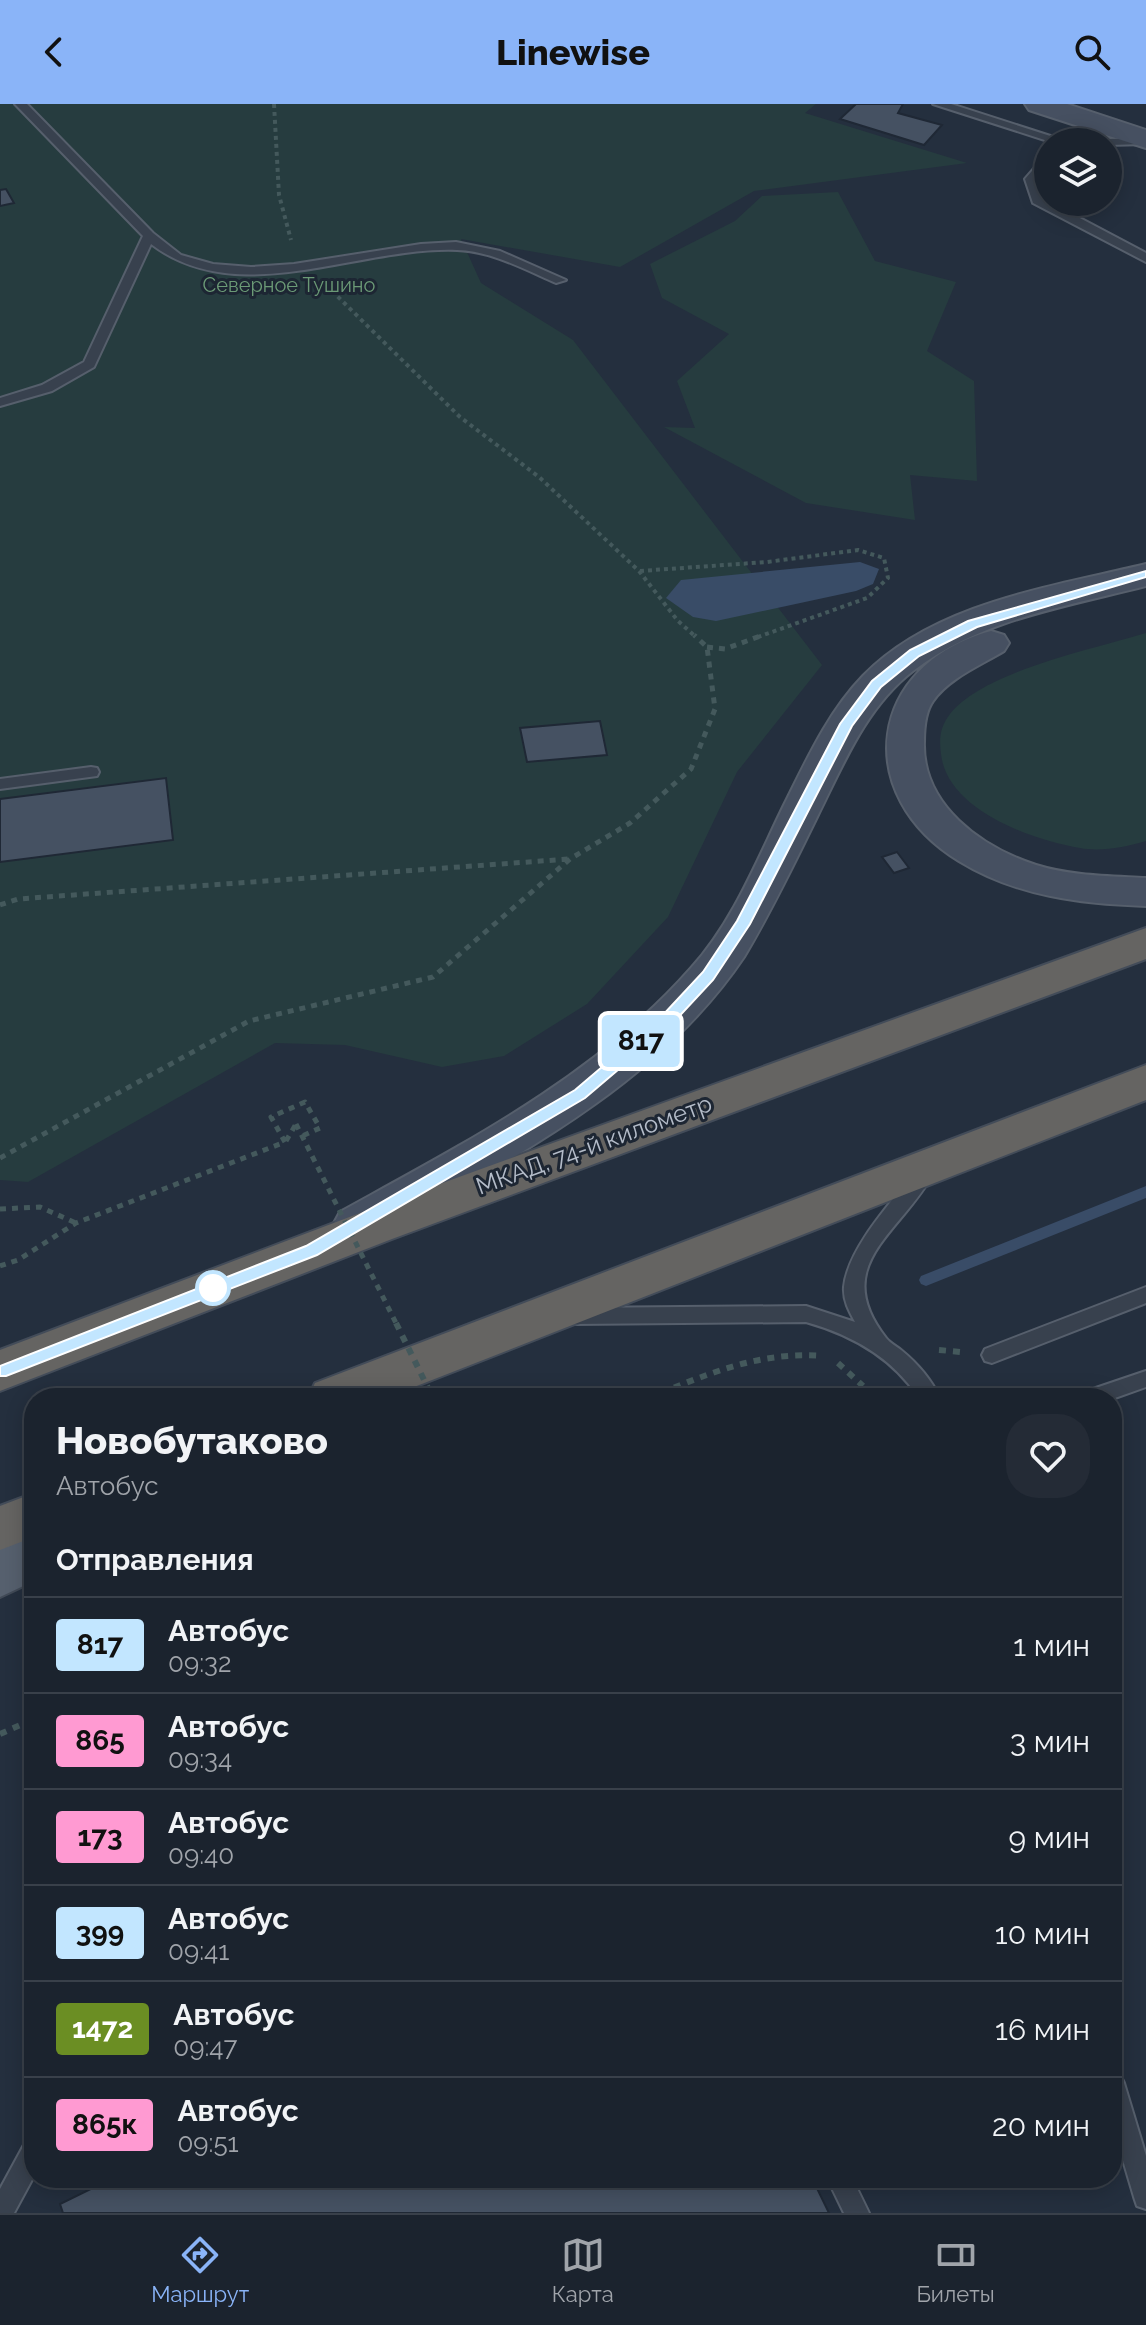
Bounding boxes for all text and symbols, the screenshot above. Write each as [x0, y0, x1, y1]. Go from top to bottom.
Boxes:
icon: back [32, 30, 76, 74]
icon: search [1070, 30, 1114, 74]
text: Linewise [496, 31, 650, 73]
map controls [1034, 128, 1122, 216]
button: layers [1034, 128, 1122, 216]
park label: Северное Тушино [203, 273, 376, 297]
line badge: 817 [595, 1015, 687, 1067]
text: 817 [618, 1024, 664, 1057]
street label: МКАД, 74-й километр [472, 1088, 716, 1201]
unlabelled marker [196, 1271, 230, 1305]
button: heart [1006, 1414, 1090, 1498]
text: Новобутаково [56, 1418, 328, 1463]
text: Автобус [56, 1471, 159, 1501]
text: Отправления [56, 1542, 254, 1577]
text: Автобус [168, 1613, 289, 1648]
text: 817 [77, 1628, 123, 1661]
text: 1 мин [1013, 1628, 1090, 1663]
text: 09:32 [168, 1648, 231, 1678]
text: Автобус [168, 1709, 289, 1744]
text: 865 [75, 1724, 125, 1757]
text: 3 мин [1010, 1724, 1090, 1759]
text: 09:34 [168, 1744, 232, 1774]
text: Автобус [168, 1805, 289, 1840]
text: 173 [77, 1820, 123, 1853]
text: 9 мин [1008, 1820, 1090, 1855]
text: 09:40 [168, 1840, 234, 1870]
text: Автобус [168, 1901, 289, 1936]
text: 399 [76, 1916, 124, 1949]
text: 10 мин [995, 1916, 1090, 1951]
text: 09:41 [168, 1936, 229, 1966]
text: Автобус [173, 1997, 295, 2032]
text: 1472 [72, 2012, 133, 2045]
text: 16 мин [995, 2012, 1090, 2047]
text: 09:47 [173, 2032, 237, 2062]
text: Автобус [177, 2093, 299, 2128]
text: 865к [72, 2108, 137, 2141]
text: 20 мин [992, 2108, 1090, 2143]
text: 09:51 [177, 2128, 239, 2158]
tab: Маршрут [151, 2233, 249, 2307]
tab: Карта [552, 2233, 614, 2307]
tab: Билеты [916, 2233, 995, 2307]

